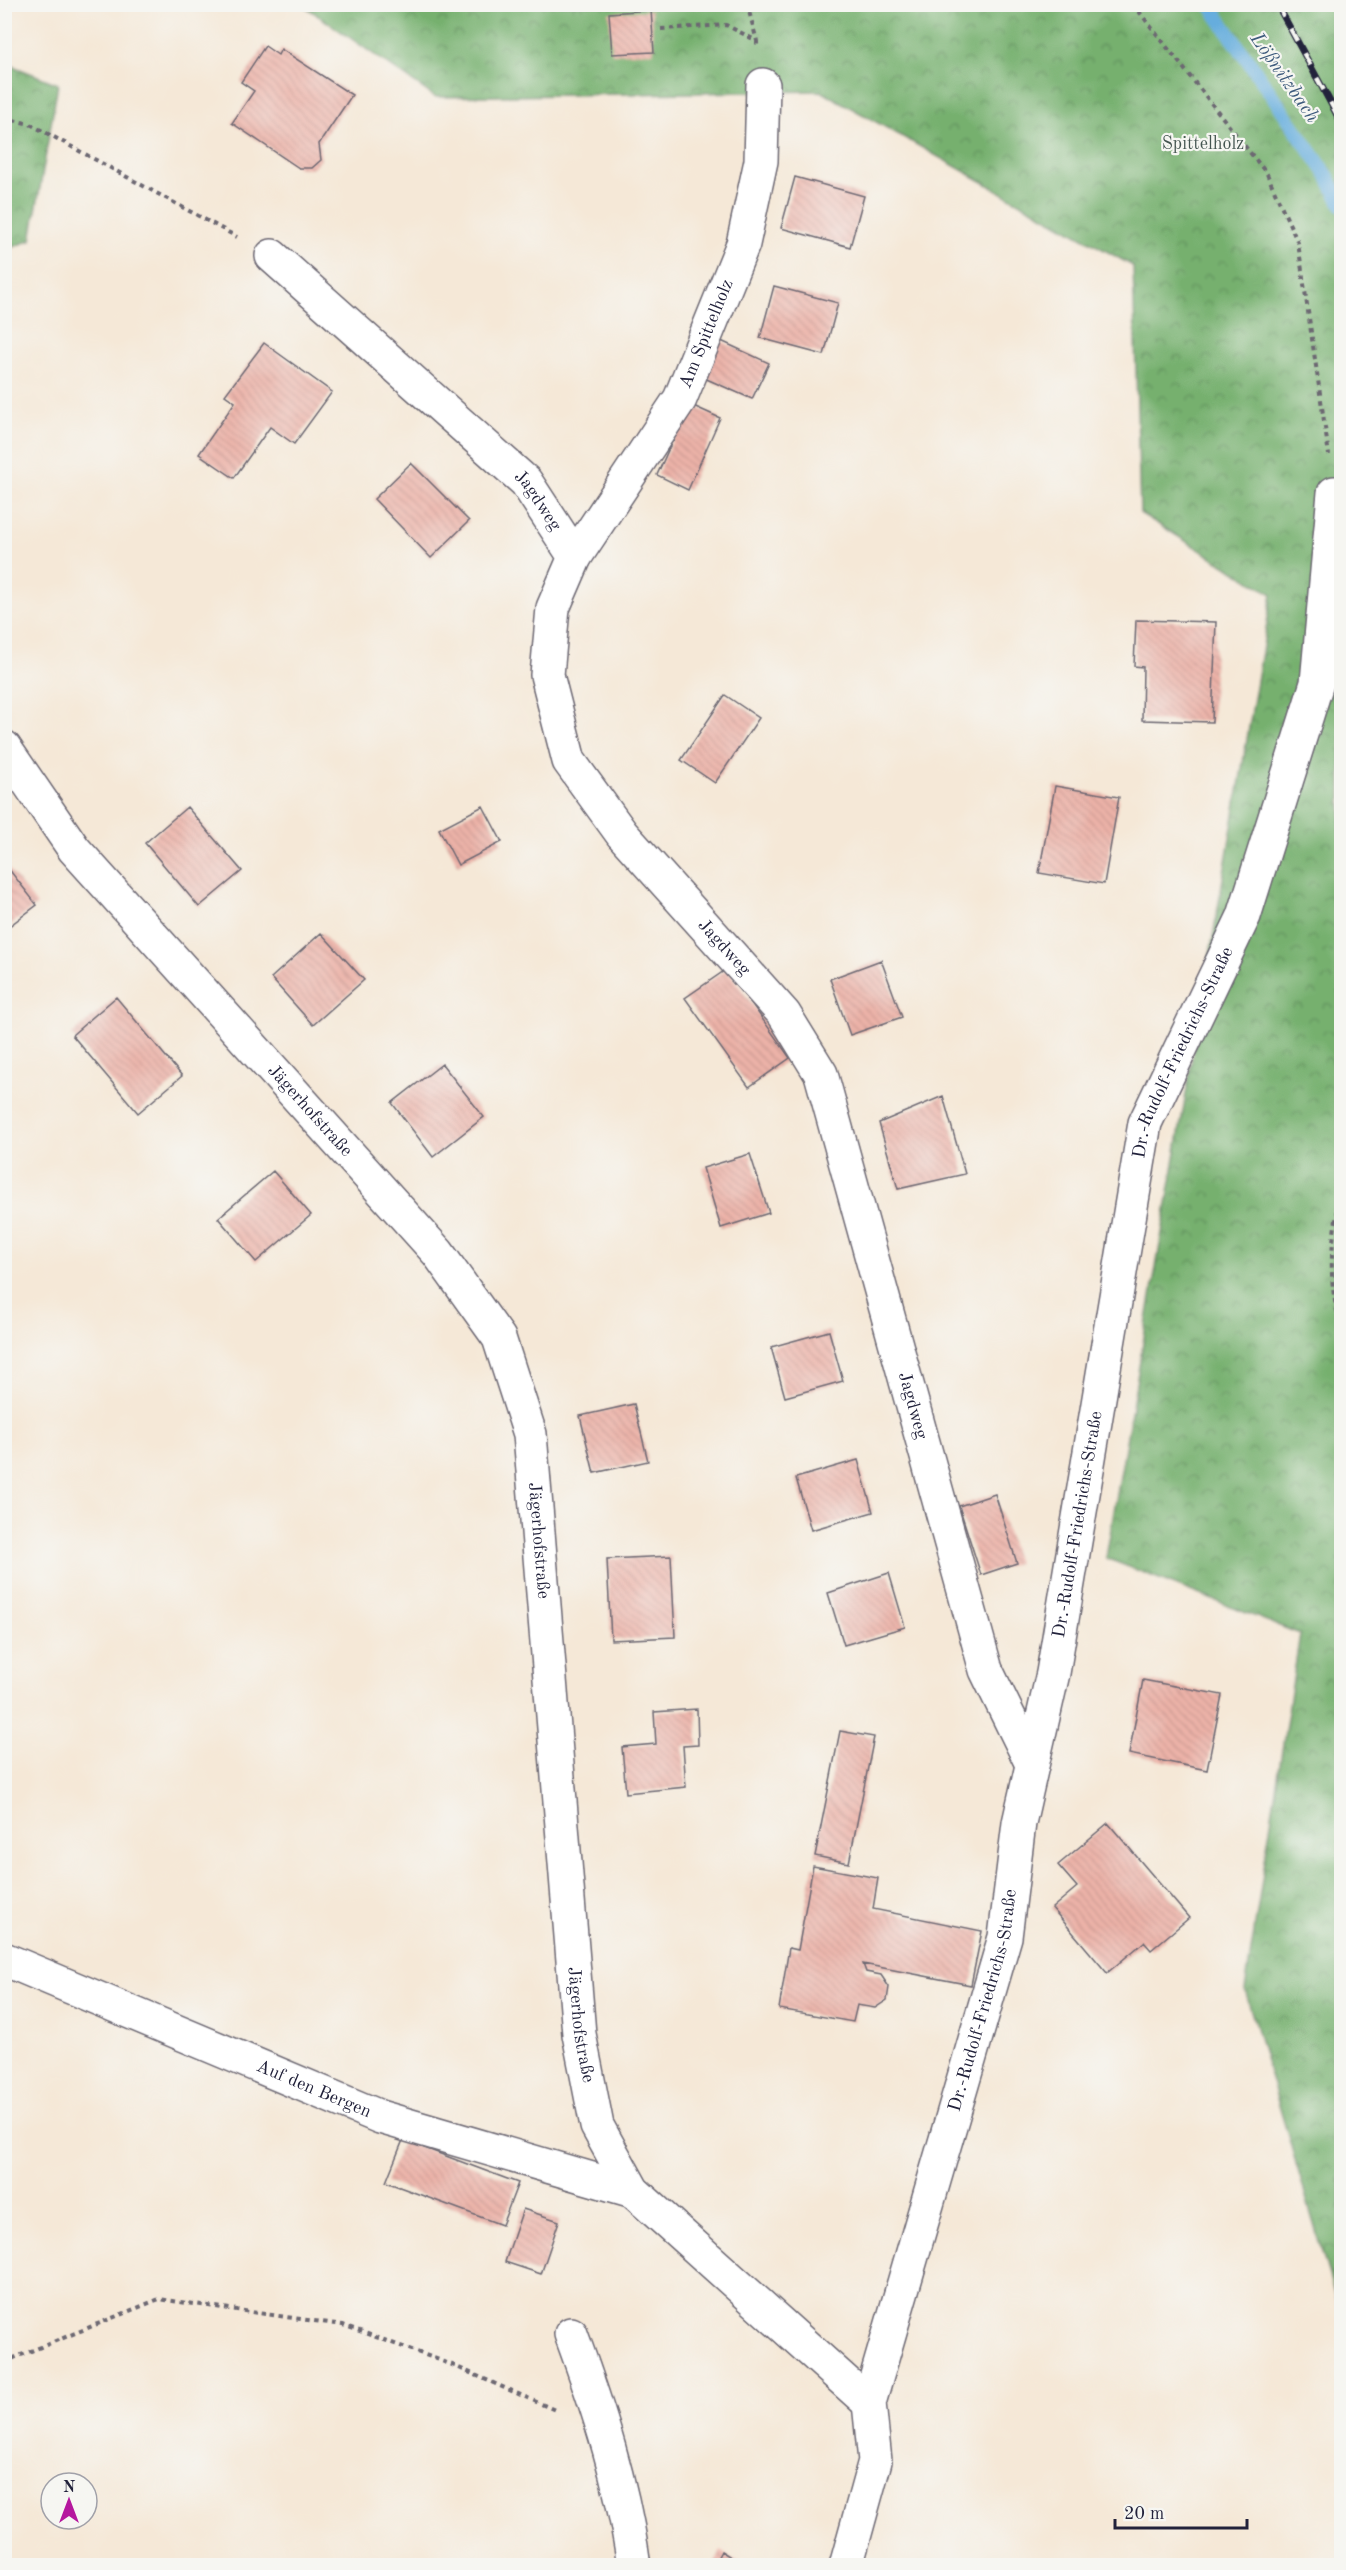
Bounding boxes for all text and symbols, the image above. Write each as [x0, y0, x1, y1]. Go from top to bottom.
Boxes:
water label: Lößnitzbach [1245, 29, 1322, 127]
park label: Spittelholz [1162, 135, 1244, 153]
street label: Am Spittelholz [676, 277, 737, 391]
street label: Jagdweg [511, 467, 565, 534]
street label: Jagdweg [694, 916, 754, 979]
street label: Dr.-Rudolf-Friedrichs-Straße [1130, 944, 1237, 1160]
street label: Jägerhofstraße [264, 1061, 356, 1160]
street label: Jagdweg [895, 1370, 931, 1441]
street label: Dr.-Rudolf-Friedrichs-Straße [1050, 1410, 1106, 1639]
street label: Jägerhofstraße [525, 1482, 552, 1600]
street label: Dr.-Rudolf-Friedrichs-Straße [946, 1888, 1020, 2114]
street label: Jägerhofstraße [565, 1966, 597, 2084]
street label: Auf den Bergen [254, 2057, 374, 2121]
north arrow [39, 2471, 99, 2531]
text: N [63, 2480, 76, 2496]
scale bar [1115, 2492, 1247, 2530]
text: 20 m [1124, 2505, 1164, 2523]

